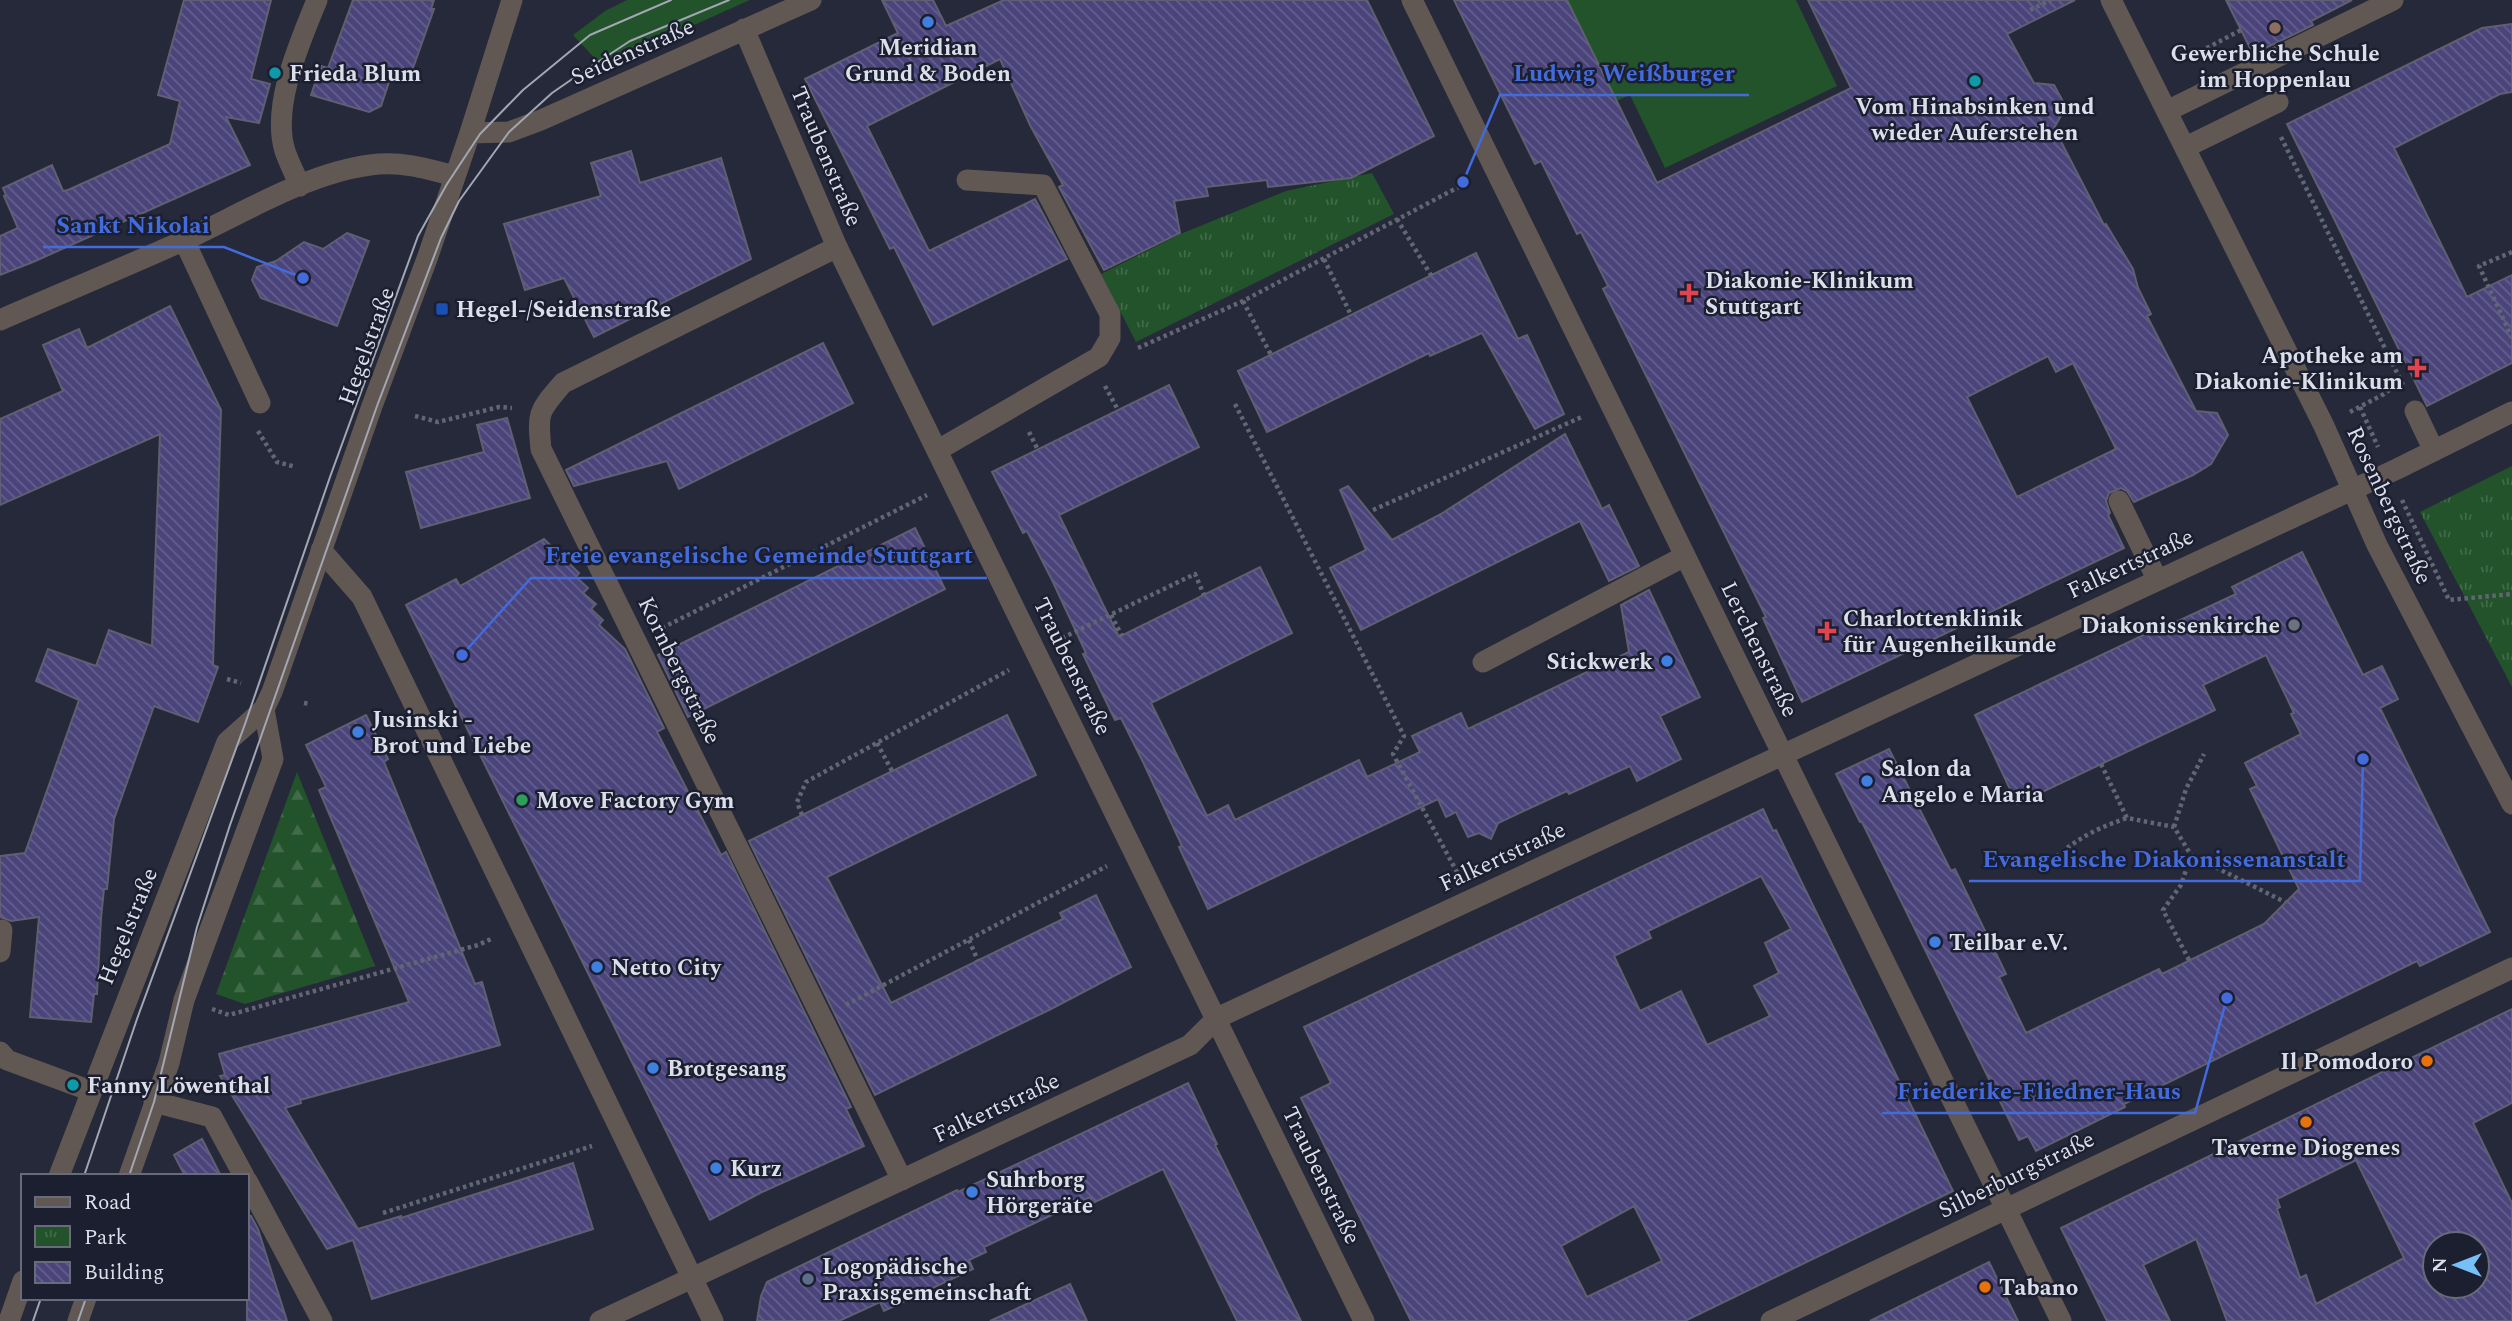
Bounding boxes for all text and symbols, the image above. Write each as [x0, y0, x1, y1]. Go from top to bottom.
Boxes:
street label: Seidenstraße [565, 10, 700, 95]
marker: Meridian Grund & Boden [920, 14, 936, 30]
marker: Gewerbliche Schule im Hoppenlau [2267, 20, 2283, 36]
place label: Meridian Grund & Boden [845, 31, 1011, 92]
place label: Gewerbliche Schule im Hoppenlau [2170, 37, 2380, 98]
callout: Ludwig Weißburger [1500, 50, 1749, 95]
text: Ludwig Weißburger [1513, 56, 1735, 92]
place label: Frieda Blum [289, 57, 422, 92]
marker: Frieda Blum [267, 65, 283, 81]
marker: Vom Hinabsinken und wieder Auferstehen [1967, 73, 1983, 89]
street label: Traubenstraße [780, 81, 871, 232]
place label: Vom Hinabsinken und wieder Auferstehen [1855, 90, 2095, 151]
callout: Sankt Nikolai [43, 202, 224, 247]
text: Sankt Nikolai [56, 208, 210, 244]
place label: Diakonie-Klinikum Stuttgart [1705, 264, 1914, 325]
street label: Hegelstraße [330, 282, 405, 411]
marker: Diakonie-Klinikum Stuttgart [1679, 283, 1699, 303]
place label: Hegel-/Seidenstraße [456, 293, 671, 328]
marker: Hegel-/Seidenstraße [434, 301, 450, 317]
place label: Apotheke am Diakonie-Klinikum [2194, 339, 2403, 400]
marker: Apotheke am Diakonie-Klinikum [2409, 360, 2425, 376]
street label: Rosenbergstraße [2337, 421, 2441, 591]
street label: Falkertstraße [2062, 520, 2200, 609]
callout: Freie evangelische Gemeinde Stuttgart [531, 533, 987, 578]
text: Freie evangelische Gemeinde Stuttgart [545, 538, 973, 574]
street label: Lerchenstraße [1711, 576, 1807, 724]
street label: Kornbergstraße [628, 591, 729, 750]
street label: Traubenstraße [1023, 592, 1120, 742]
place label: Charlottenklinik für Augenheilkunde [1843, 602, 2057, 663]
place label: Diakonissenkirche [2081, 609, 2280, 644]
marker: Diakonissenkirche [2286, 617, 2302, 633]
marker: Charlottenklinik für Augenheilkunde [1817, 621, 1837, 641]
place label: Stickwerk [1547, 645, 1653, 680]
marker: Stickwerk [1659, 653, 1675, 669]
place label: Jusinski - Brot und Liebe [372, 703, 531, 764]
marker: Jusinski - Brot und Liebe [350, 724, 366, 740]
place label: Salon da Angelo e Maria [1881, 752, 2044, 813]
marker: Salon da Angelo e Maria [1859, 773, 1875, 789]
place label: Move Factory Gym [536, 784, 735, 819]
marker: Move Factory Gym [514, 792, 530, 808]
street label: Falkertstraße [1434, 813, 1572, 902]
callout: Evangelische Diakonissenanstalt [1969, 836, 2360, 881]
text: Evangelische Diakonissenanstalt [1982, 842, 2346, 878]
street label: Hegelstraße [89, 863, 168, 990]
place label: Teilbar e.V. [1949, 926, 2068, 961]
marker: Teilbar e.V. [1927, 934, 1943, 950]
place label: Netto City [611, 951, 722, 986]
marker: Netto City [589, 959, 605, 975]
place label: Il Pomodoro [2280, 1045, 2413, 1080]
place label: Brotgesang [667, 1052, 787, 1087]
marker: Il Pomodoro [2419, 1053, 2435, 1069]
marker: Brotgesang [645, 1060, 661, 1076]
street label: Falkertstraße [928, 1064, 1066, 1153]
callout: Friederike-Fliedner-Haus [1882, 1068, 2195, 1113]
place label: Fanny Löwenthal [87, 1069, 270, 1104]
text: Friederike-Fliedner-Haus [1897, 1074, 2181, 1110]
marker: Fanny Löwenthal [65, 1077, 81, 1093]
street label: Traubenstraße [1272, 1101, 1369, 1251]
marker: Taverne Diogenes [2298, 1114, 2314, 1130]
street label: Silberburgstraße [1932, 1122, 2101, 1228]
place label: Taverne Diogenes [2212, 1131, 2400, 1166]
place label: Kurz [730, 1152, 782, 1187]
marker: Kurz [708, 1160, 724, 1176]
place label: Suhrborg Hörgeräte [986, 1163, 1093, 1224]
legend [21, 1174, 248, 1300]
marker: Suhrborg Hörgeräte [964, 1184, 980, 1200]
text: Road [84, 1187, 131, 1219]
text: Park [84, 1222, 128, 1254]
north arrow [2421, 1230, 2491, 1300]
place label: Logopädische Praxisgemeinschaft [822, 1250, 1032, 1311]
text: Building [84, 1257, 164, 1289]
text: N [2426, 1257, 2455, 1273]
marker: Logopädische Praxisgemeinschaft [800, 1271, 816, 1287]
place label: Tabano [1999, 1271, 2078, 1306]
marker: Tabano [1977, 1279, 1993, 1295]

